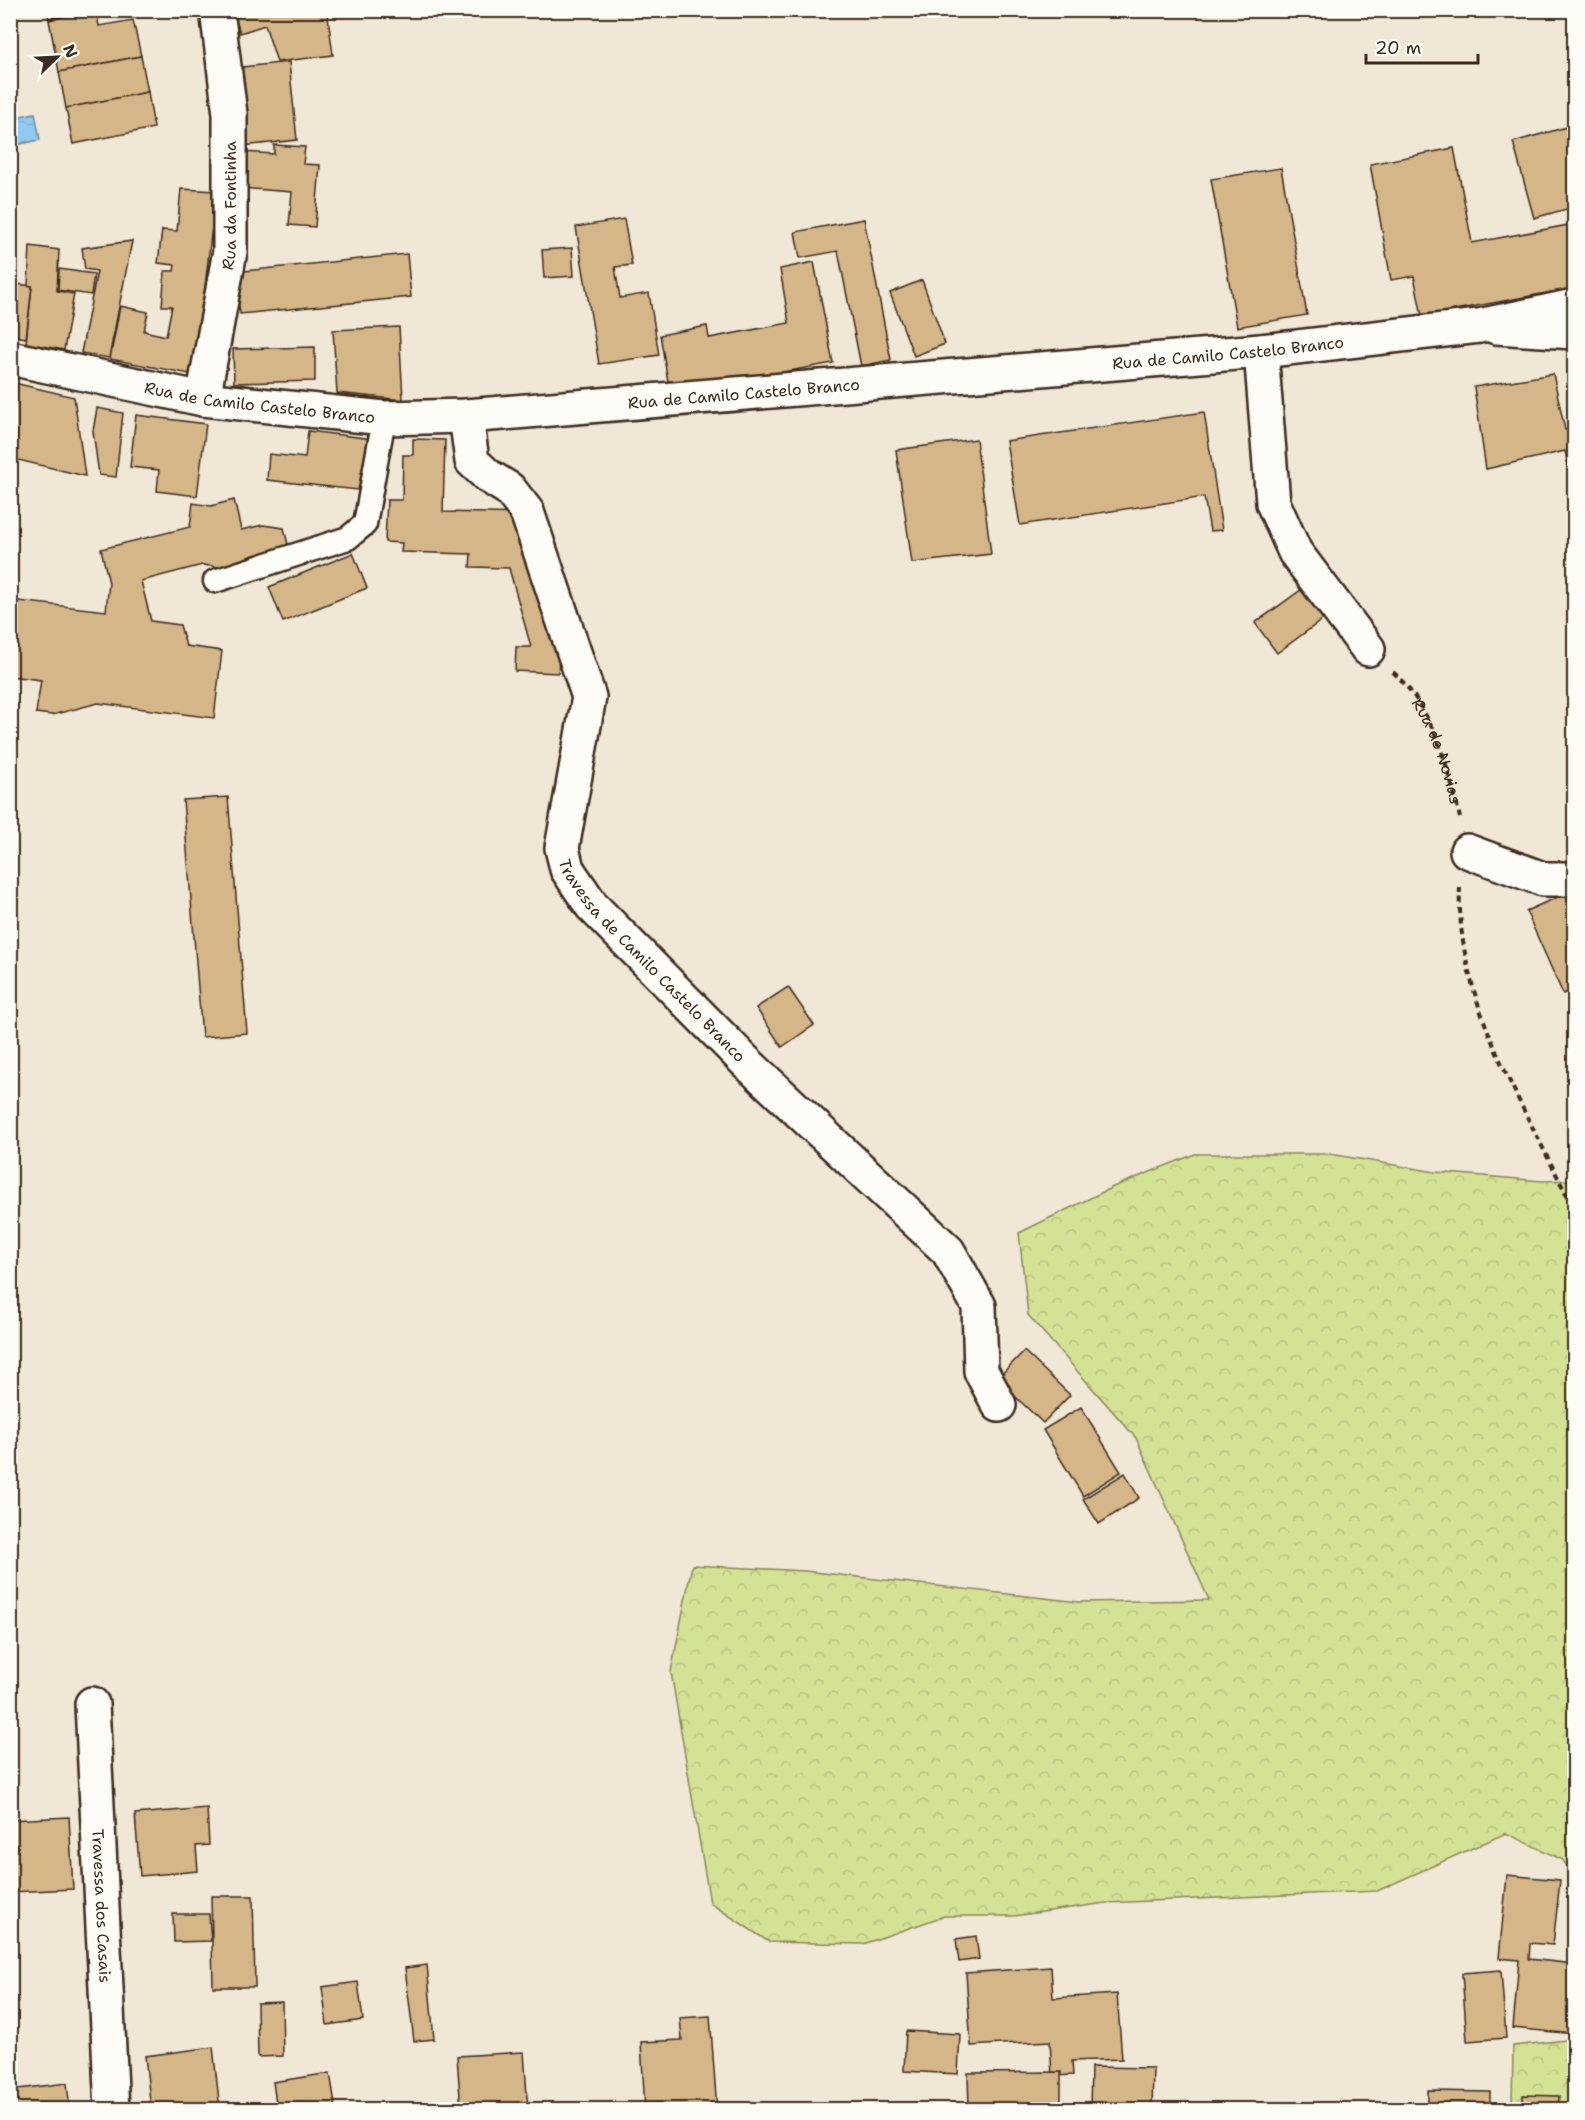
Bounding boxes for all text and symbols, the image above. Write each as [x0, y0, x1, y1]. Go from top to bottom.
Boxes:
north arrow [27, 27, 87, 87]
scale bar [1366, 27, 1478, 65]
text: 20 m [1375, 36, 1421, 60]
text: N [58, 41, 82, 61]
street label: Rua da Fontinha [217, 141, 241, 272]
street label: Rua de Camilo Castelo Branco [1111, 332, 1345, 374]
street label: Rua de Camilo Castelo Branco [627, 374, 860, 414]
street label: Rua de Camilo Castelo Branco [142, 377, 376, 428]
street label: Rua de Novias [1407, 694, 1466, 806]
street label: Travessa de Camilo Castelo Branco [554, 857, 750, 1067]
street label: Travessa dos Casais [87, 1828, 116, 1983]

